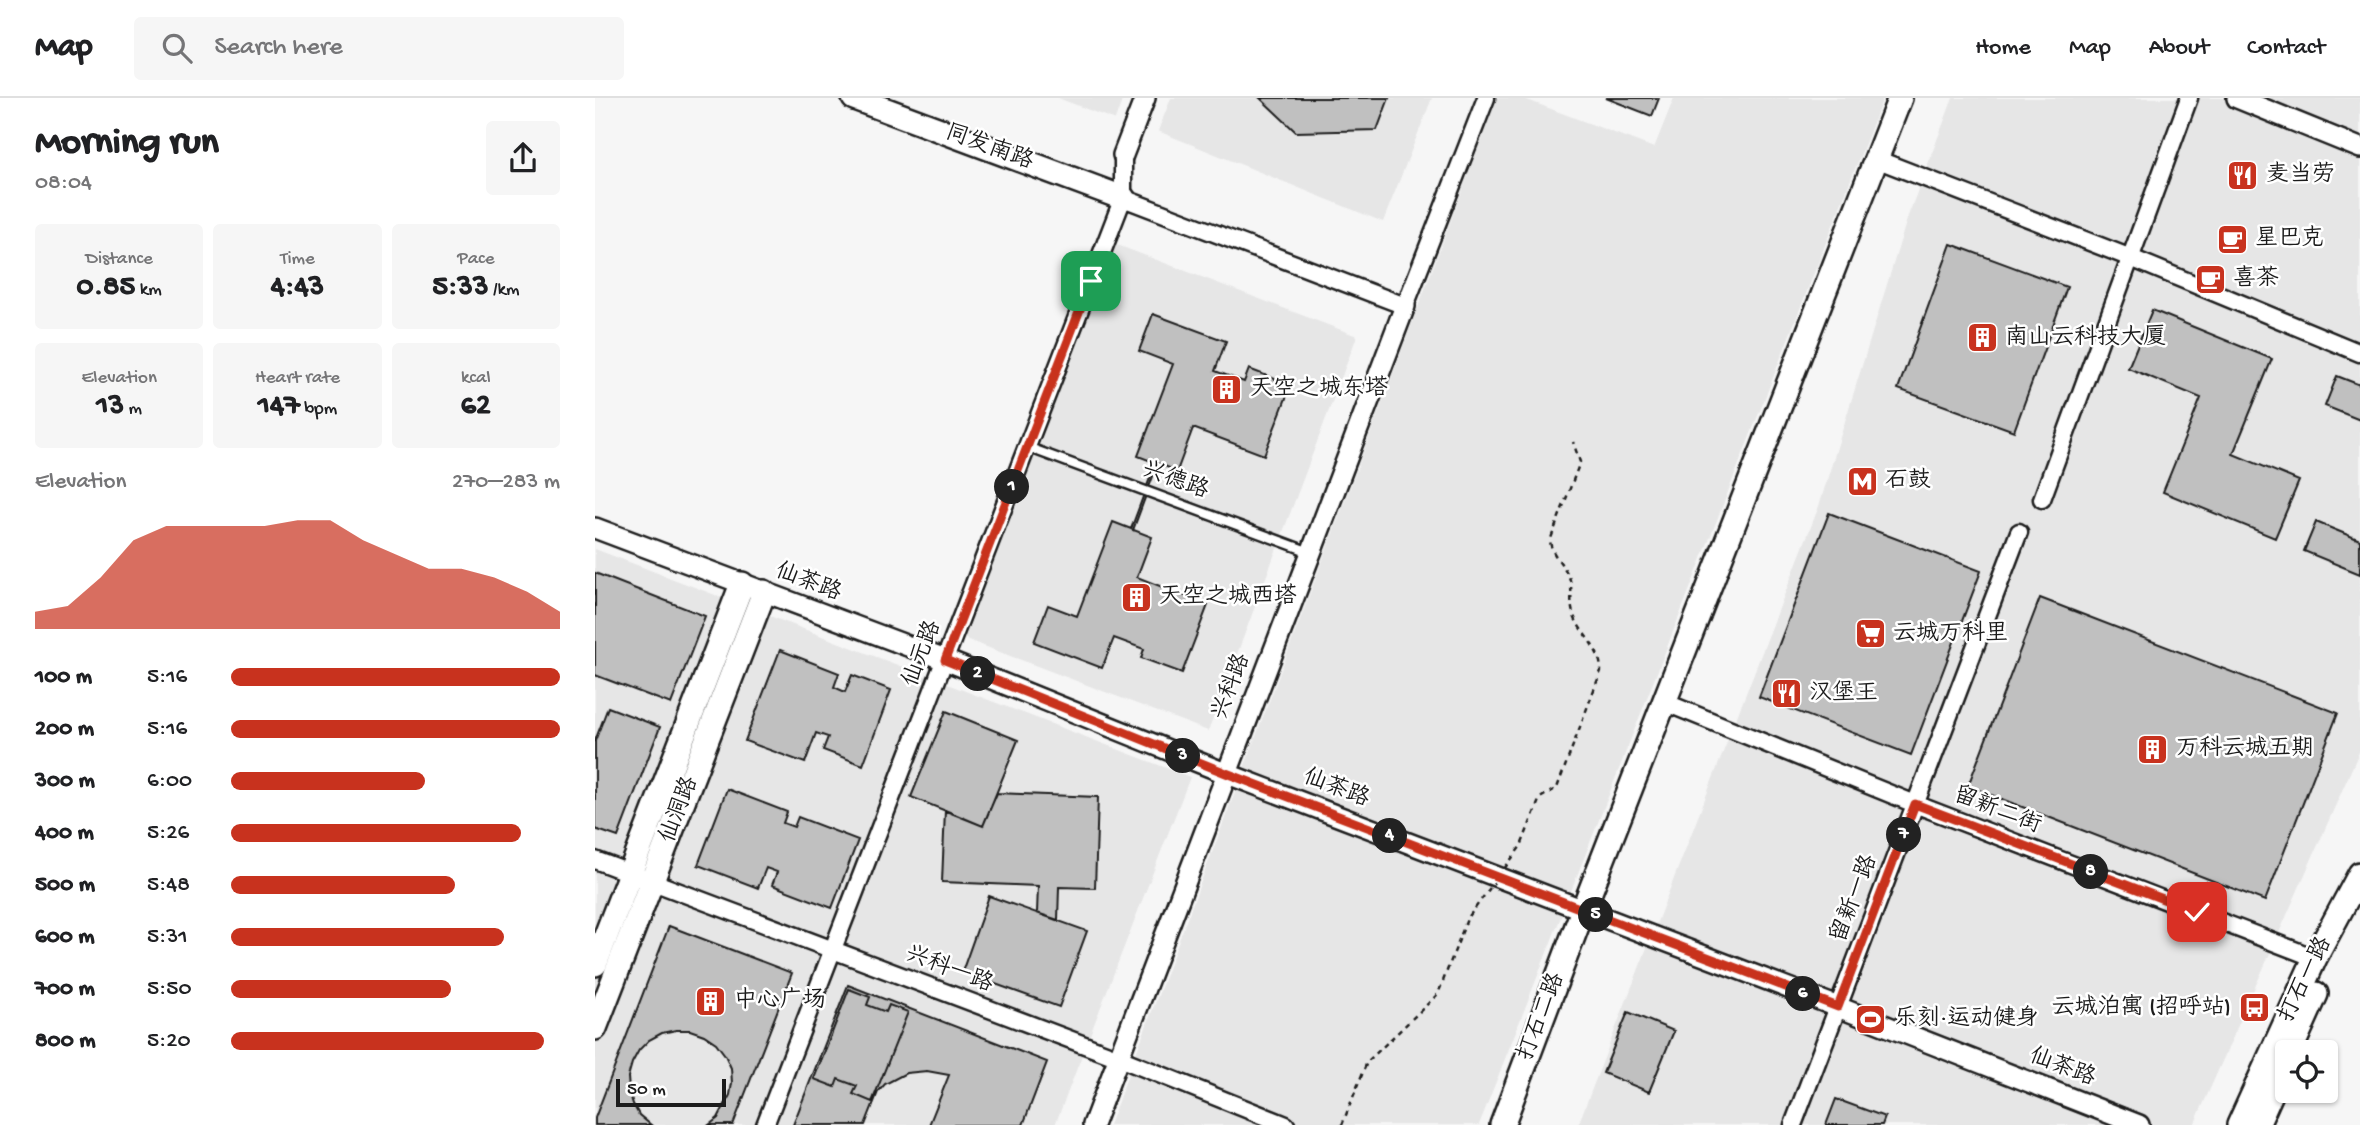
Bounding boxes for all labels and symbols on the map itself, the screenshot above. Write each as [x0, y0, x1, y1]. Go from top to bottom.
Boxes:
street label: 同发南路 [941, 119, 1037, 176]
restaurant icon: 麦当劳 [2226, 158, 2260, 192]
place label: 麦当劳 [2266, 161, 2335, 189]
cafe icon: 星巴克 [2215, 222, 2249, 256]
place label: 星巴克 [2255, 225, 2324, 253]
pin [1061, 251, 1121, 311]
cafe icon: 喜茶 [2193, 262, 2227, 296]
place label: 喜茶 [2233, 265, 2279, 293]
building icon: 南山云科技大厦 [1965, 321, 1999, 355]
place label: 南山云科技大厦 [2005, 324, 2166, 352]
building icon: 天空之城东塔 [1210, 372, 1244, 406]
place label: 天空之城东塔 [1250, 375, 1388, 403]
street label: 兴德路 [1138, 456, 1212, 505]
metro station icon: 石鼓 [1845, 464, 1879, 498]
place label: 石鼓 [1885, 467, 1931, 495]
pin: 1 [995, 470, 1029, 504]
street label: 仙茶路 [771, 557, 845, 608]
building icon: 天空之城西塔 [1119, 580, 1153, 614]
place label: 天空之城西塔 [1159, 583, 1297, 611]
street label: 仙元路 [897, 617, 948, 691]
supermarket icon: 云城万科里 [1853, 617, 1887, 651]
place label: 云城万科里 [1893, 620, 2008, 648]
street label: 兴科路 [1206, 650, 1257, 724]
pin: 2 [961, 656, 995, 692]
restaurant icon: 汉堡王 [1769, 677, 1803, 711]
place label: 汉堡王 [1809, 680, 1878, 708]
building icon: 万科云城五期 [2136, 732, 2170, 766]
place label: 万科云城五期 [2176, 735, 2314, 763]
pin: 3 [1165, 738, 1201, 774]
street label: 仙茶路 [1299, 763, 1373, 814]
street label: 仙洞路 [654, 773, 705, 847]
street label: 留新二街 [1949, 781, 2045, 840]
pin: 4 [1373, 818, 1407, 854]
pin: 7 [1887, 818, 1921, 852]
street label: 留新一路 [1825, 851, 1884, 947]
pin: 8 [2073, 854, 2109, 890]
pin [2167, 882, 2227, 942]
pin: 5 [1579, 898, 1613, 932]
street label: 打石一路 [2273, 932, 2338, 1027]
street label: 兴科一路 [901, 940, 997, 999]
street label: 打石二路 [1512, 969, 1571, 1065]
pin: 6 [1785, 976, 1821, 1012]
building icon: 中心广场 [694, 984, 728, 1018]
place label: 中心广场 [734, 987, 826, 1015]
bus stop icon: 云城泊寓 (招呼站) [2237, 991, 2271, 1025]
place label: 云城泊寓 (招呼站) [2052, 994, 2231, 1022]
sports icon: 乐刻·运动健身 [1854, 1002, 1888, 1036]
place label: 乐刻·运动健身 [1894, 1005, 2039, 1033]
street label: 仙茶路 [2025, 1042, 2099, 1093]
scale bar [616, 1076, 726, 1108]

